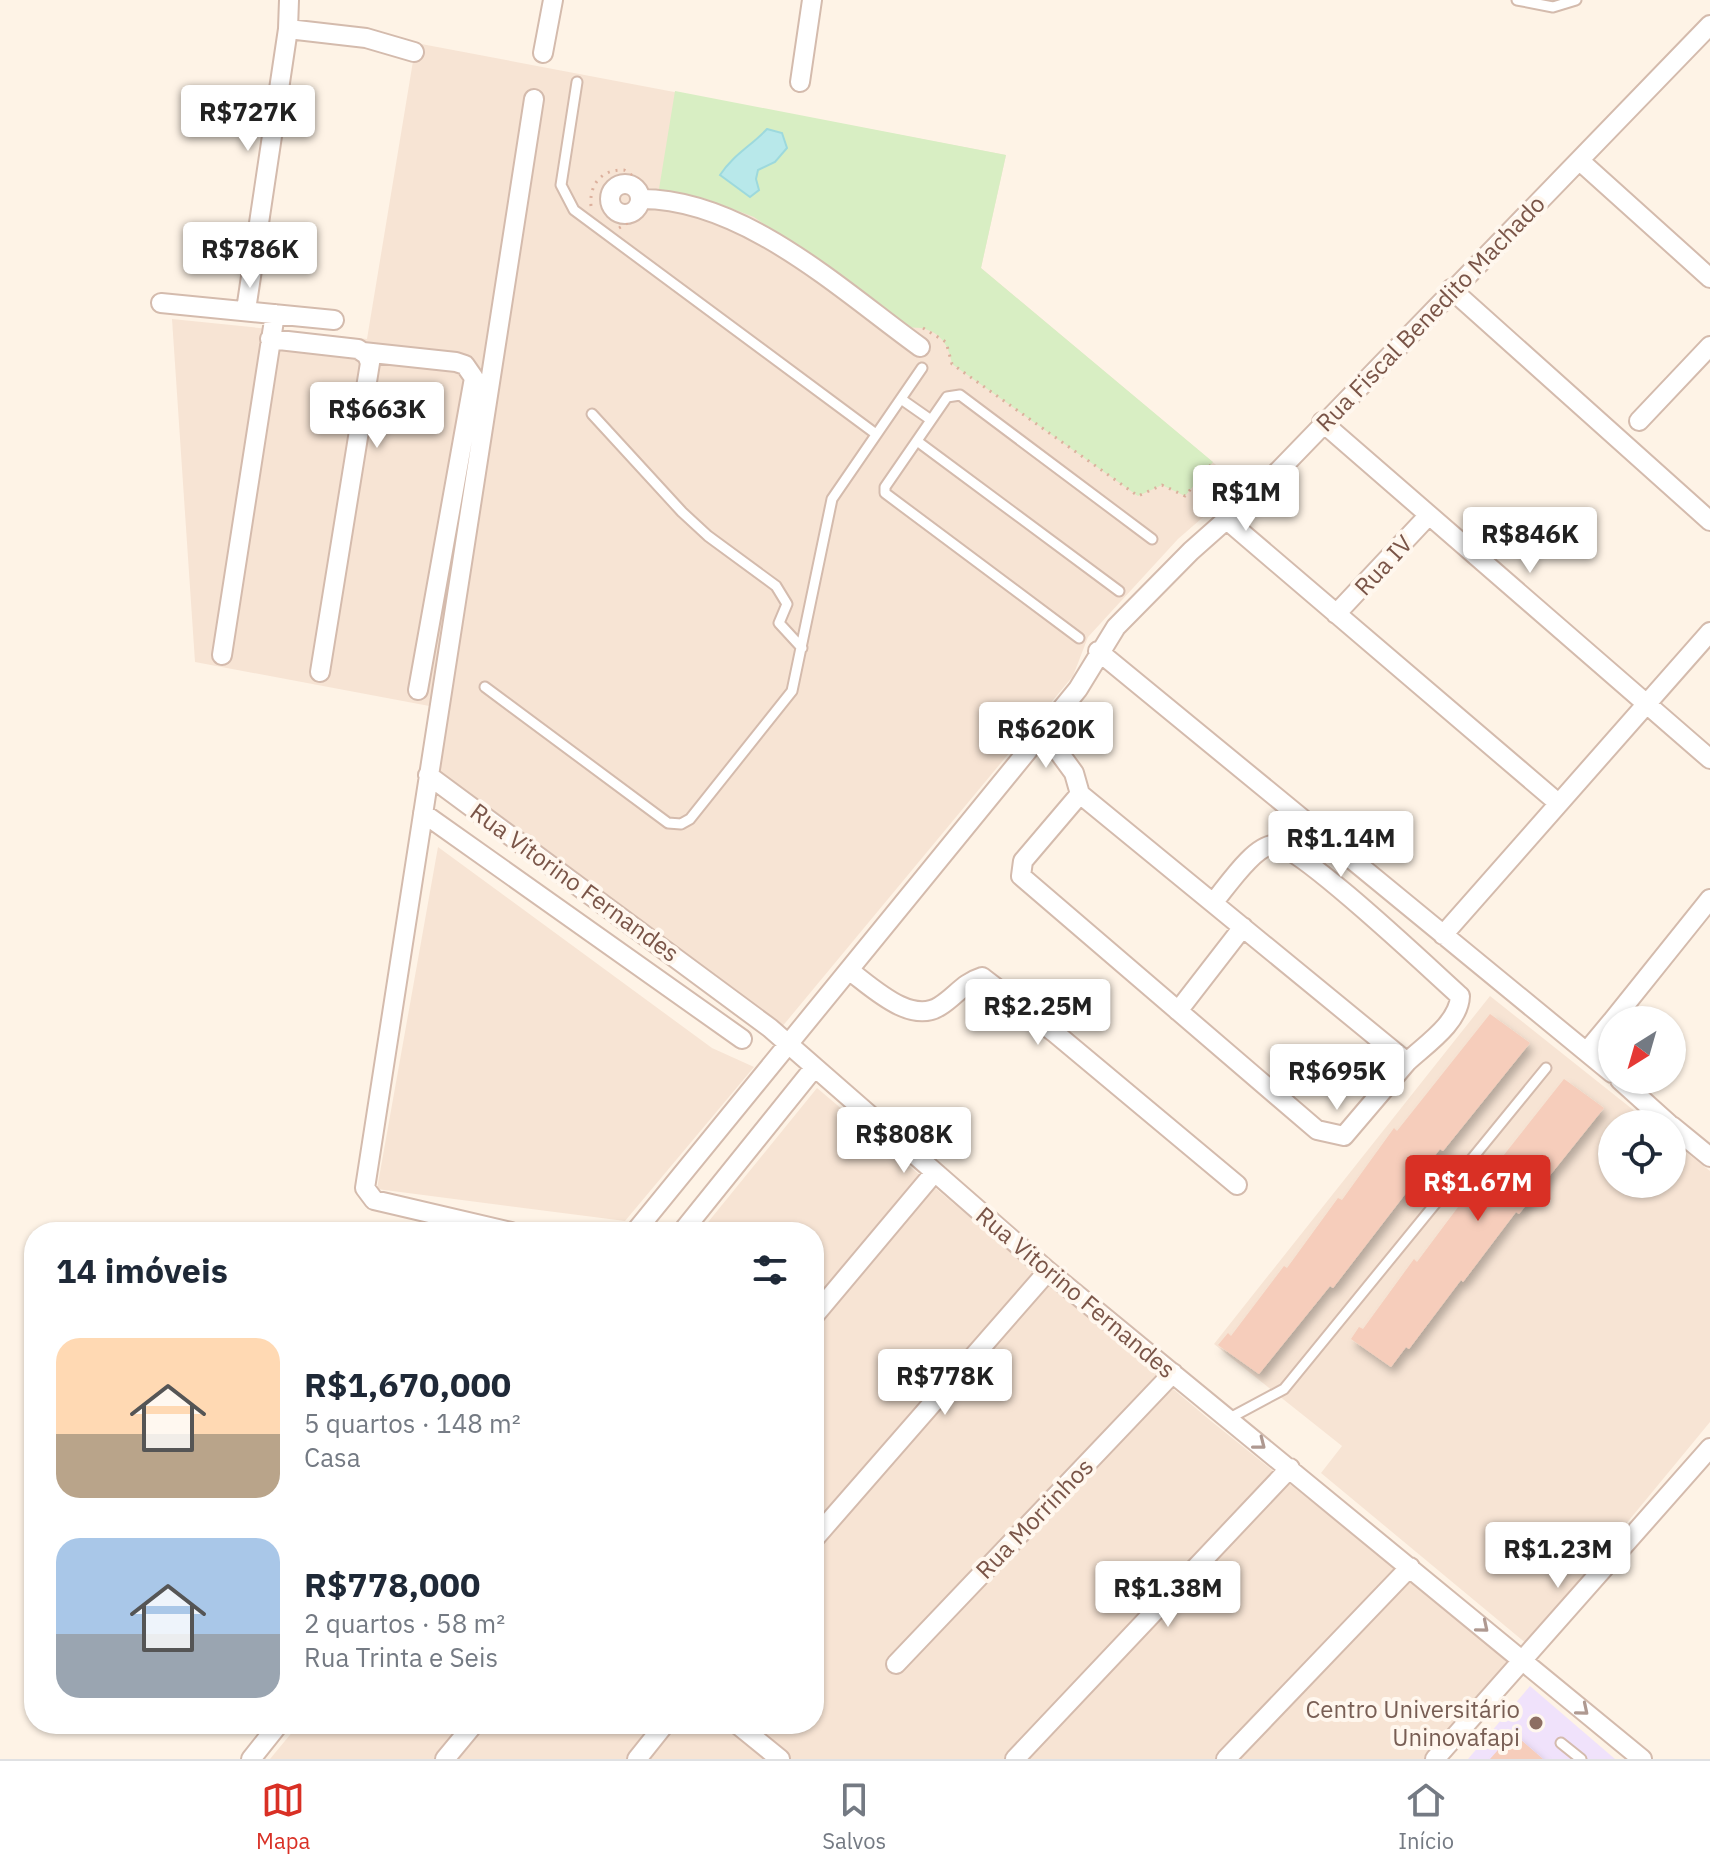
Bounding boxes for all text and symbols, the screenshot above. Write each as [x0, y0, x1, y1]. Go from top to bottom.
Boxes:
pin: R$727K [183, 85, 313, 153]
text: R$727K [199, 94, 297, 128]
street label: Rua Fiscal Benedito Machado [1308, 188, 1552, 438]
pin: R$786K [185, 222, 315, 290]
text: R$786K [201, 231, 299, 265]
pin: R$663K [312, 382, 442, 450]
text: R$663K [328, 391, 426, 425]
pin: R$1M [1199, 465, 1293, 533]
text: R$1M [1211, 474, 1281, 508]
pin: R$846K [1465, 507, 1595, 575]
text: R$846K [1481, 516, 1579, 550]
street label: Rua IV [1347, 528, 1419, 602]
pin: R$620K [981, 702, 1111, 770]
text: R$620K [997, 711, 1095, 745]
street label: Rua Vitorino Fernandes [464, 795, 686, 969]
pin: R$1.14M [1267, 811, 1415, 879]
text: R$1.14M [1286, 820, 1396, 854]
pin: R$2.25M [964, 979, 1112, 1047]
text: R$2.25M [983, 988, 1093, 1022]
north arrow [1598, 1006, 1686, 1094]
map controls [1598, 1006, 1686, 1198]
pin: R$695K [1272, 1044, 1402, 1112]
text: R$695K [1288, 1053, 1386, 1087]
pin: R$808K [839, 1107, 969, 1175]
button: locate [1598, 1110, 1686, 1198]
text: R$808K [855, 1116, 953, 1150]
pin: R$1.67M [1404, 1155, 1552, 1223]
text: R$1.67M [1423, 1164, 1533, 1198]
street label: Rua Vitorino Fernandes [970, 1199, 1182, 1385]
text: 14 imóveis [56, 1248, 228, 1292]
icon: filters [748, 1248, 792, 1292]
pin: R$778K [880, 1349, 1010, 1417]
text: R$778K [896, 1358, 994, 1392]
text: R$1,670,000 [304, 1362, 511, 1406]
icon: home [120, 1370, 216, 1466]
text: 5 quartos · 148 m² [304, 1406, 521, 1440]
one-way arrow [1251, 1434, 1265, 1449]
text: Casa [304, 1440, 361, 1474]
street label: Rua Morrinhos [968, 1451, 1100, 1585]
pin: R$1.23M [1484, 1522, 1632, 1590]
text: R$1.23M [1503, 1531, 1613, 1565]
pin: R$1.38M [1094, 1561, 1242, 1629]
text: R$778,000 [304, 1562, 480, 1606]
icon: home [120, 1570, 216, 1666]
text: R$1.38M [1113, 1570, 1223, 1604]
text: 2 quartos · 58 m² [304, 1606, 505, 1640]
one-way arrow [1473, 1617, 1488, 1632]
text: Rua Trinta e Seis [304, 1640, 498, 1674]
place label: Centro Universitário Uninovafapi [1305, 1693, 1520, 1753]
one-way arrow [1574, 1700, 1588, 1715]
marker: Centro Universitário Uninovafapi [1527, 1714, 1545, 1732]
tab: Mapa [256, 1778, 310, 1855]
tab: Salvos [822, 1778, 886, 1855]
tab: Início [1398, 1778, 1454, 1855]

